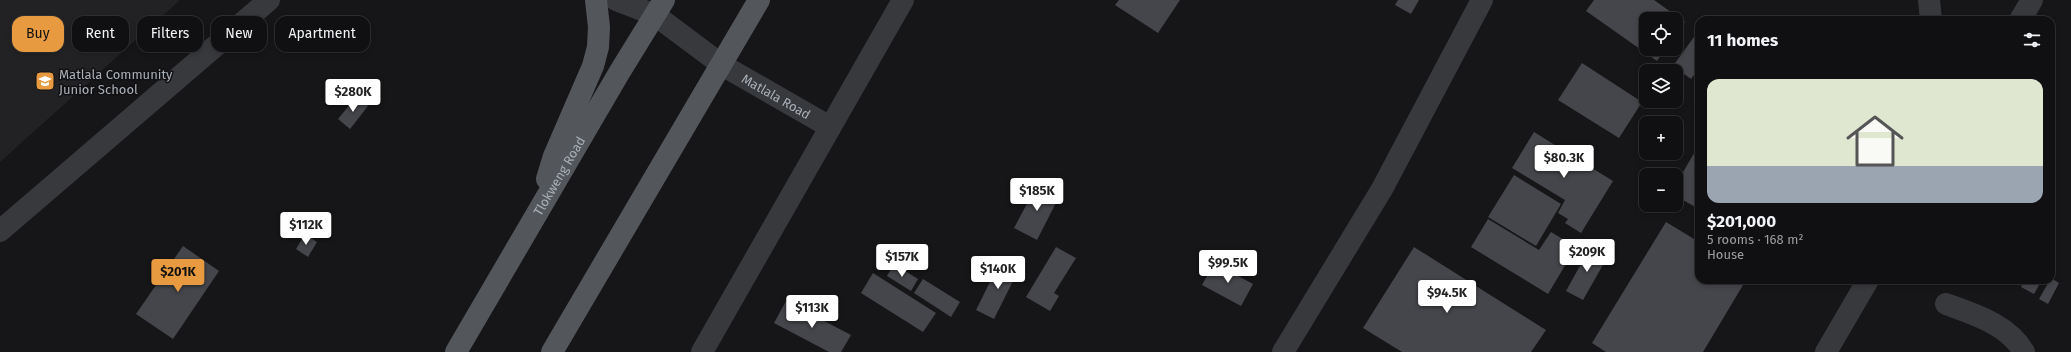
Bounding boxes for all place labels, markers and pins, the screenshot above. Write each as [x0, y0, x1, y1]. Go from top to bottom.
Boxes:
place label: Matlala Community Junior School [59, 67, 173, 97]
school or university icon: Matlala Community Junior School [34, 70, 56, 92]
pin: $280K [325, 79, 381, 113]
pin: $80.3K [1531, 145, 1597, 179]
pin: $185K [1009, 178, 1065, 212]
pin: $112K [278, 212, 334, 246]
pin: $209K [1559, 239, 1615, 273]
pin: $157K [874, 244, 930, 278]
pin: $99.5K [1195, 250, 1261, 284]
pin: $140K [970, 256, 1026, 290]
pin: $201K [150, 259, 206, 293]
pin: $94.5K [1414, 280, 1480, 314]
pin: $113K [784, 295, 840, 329]

